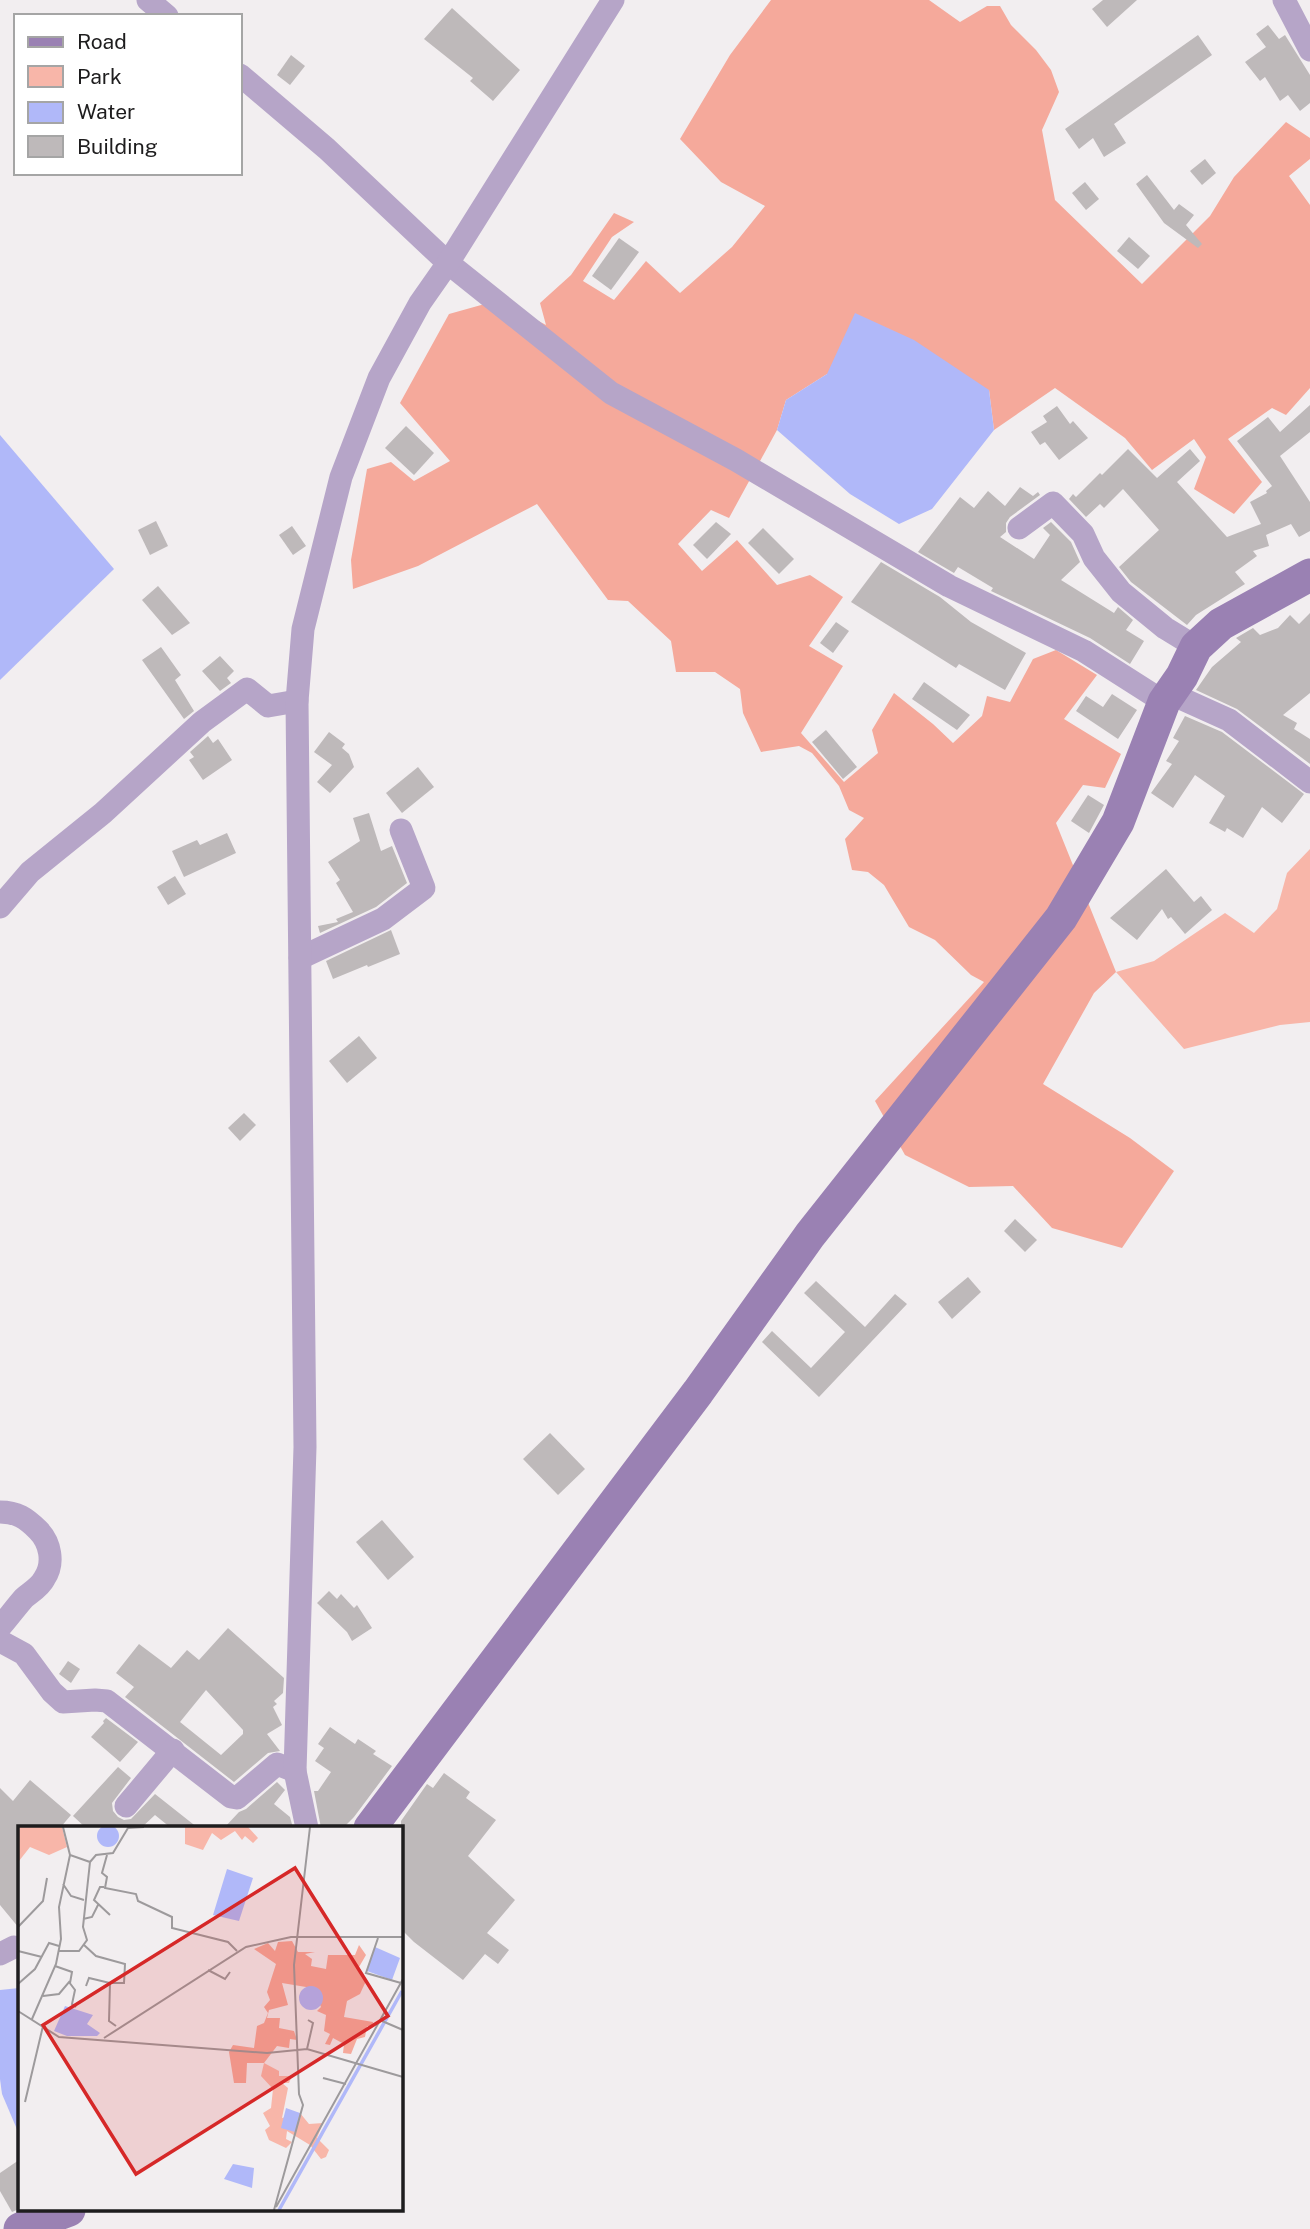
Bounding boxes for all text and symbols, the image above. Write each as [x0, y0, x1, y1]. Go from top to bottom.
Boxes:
legend [14, 14, 242, 175]
text: Road [77, 29, 127, 54]
text: Park [77, 64, 122, 89]
text: Water [77, 99, 135, 124]
text: Building [77, 134, 158, 159]
inset map [18, 1826, 402, 2212]

